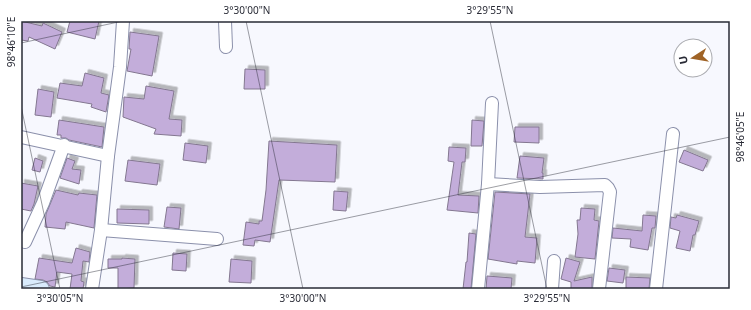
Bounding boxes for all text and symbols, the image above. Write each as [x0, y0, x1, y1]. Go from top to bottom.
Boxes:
text: 3°30'00"N [224, 3, 270, 17]
text: 3°29'55"N [467, 3, 513, 17]
text: 98°46'10"E [4, 17, 18, 67]
north arrow [673, 38, 713, 78]
text: U [675, 55, 691, 66]
text: 98°46'05"E [733, 112, 747, 162]
text: 3°30'05"N [37, 291, 83, 305]
text: 3°30'00"N [280, 291, 326, 305]
text: 3°29'55"N [524, 291, 570, 305]

